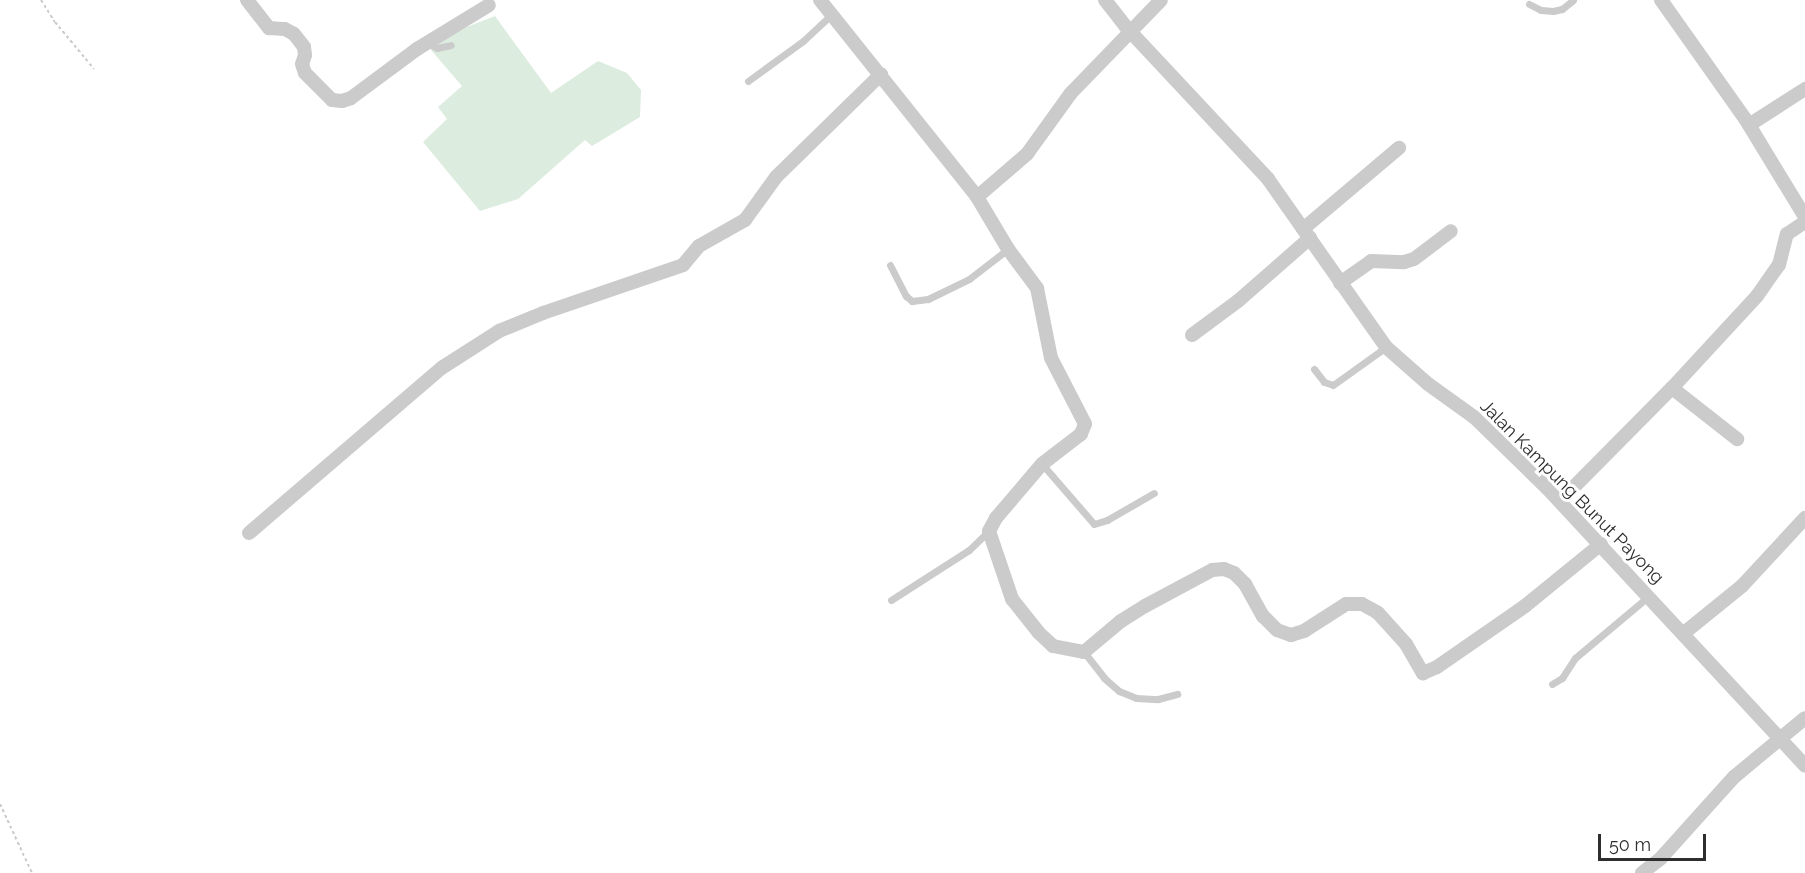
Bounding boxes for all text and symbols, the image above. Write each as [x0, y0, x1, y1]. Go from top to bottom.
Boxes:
street label: Jalan Kampung Bunut Payong [1476, 396, 1668, 588]
scale bar [1601, 822, 1709, 860]
text: 50 m [1609, 834, 1651, 855]

